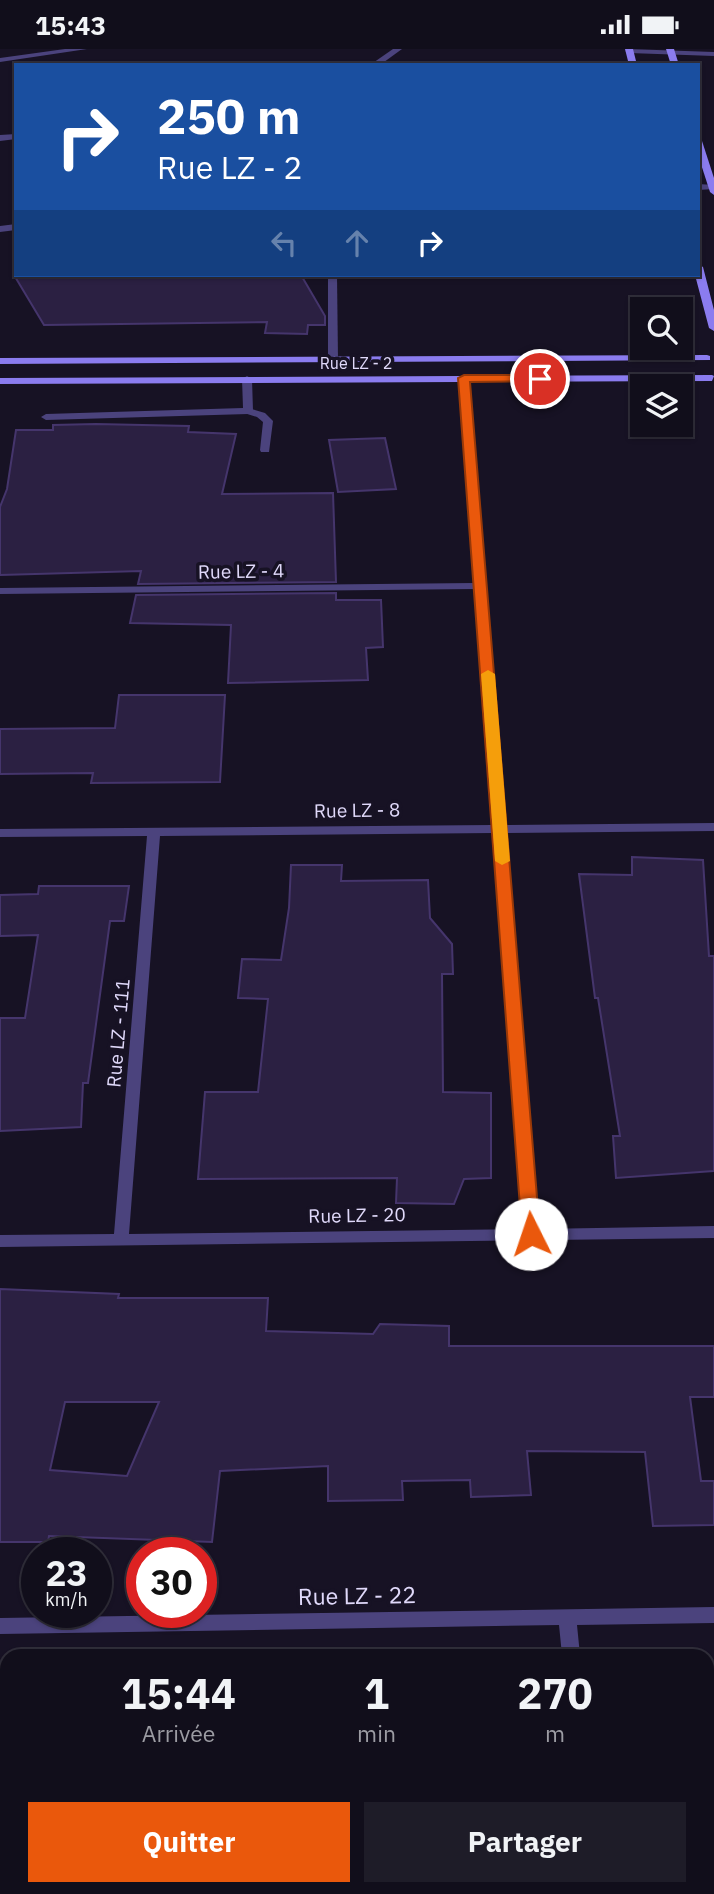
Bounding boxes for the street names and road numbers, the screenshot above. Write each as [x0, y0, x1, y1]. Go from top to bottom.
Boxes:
street label: Rue LZ - 2 [320, 353, 392, 373]
street label: Rue LZ - 4 [198, 558, 284, 584]
street label: Rue LZ - 8 [314, 797, 400, 823]
street label: Rue LZ - 111 [101, 978, 135, 1088]
street label: Rue LZ - 20 [308, 1202, 406, 1228]
street label: Rue LZ - 22 [298, 1579, 416, 1611]

